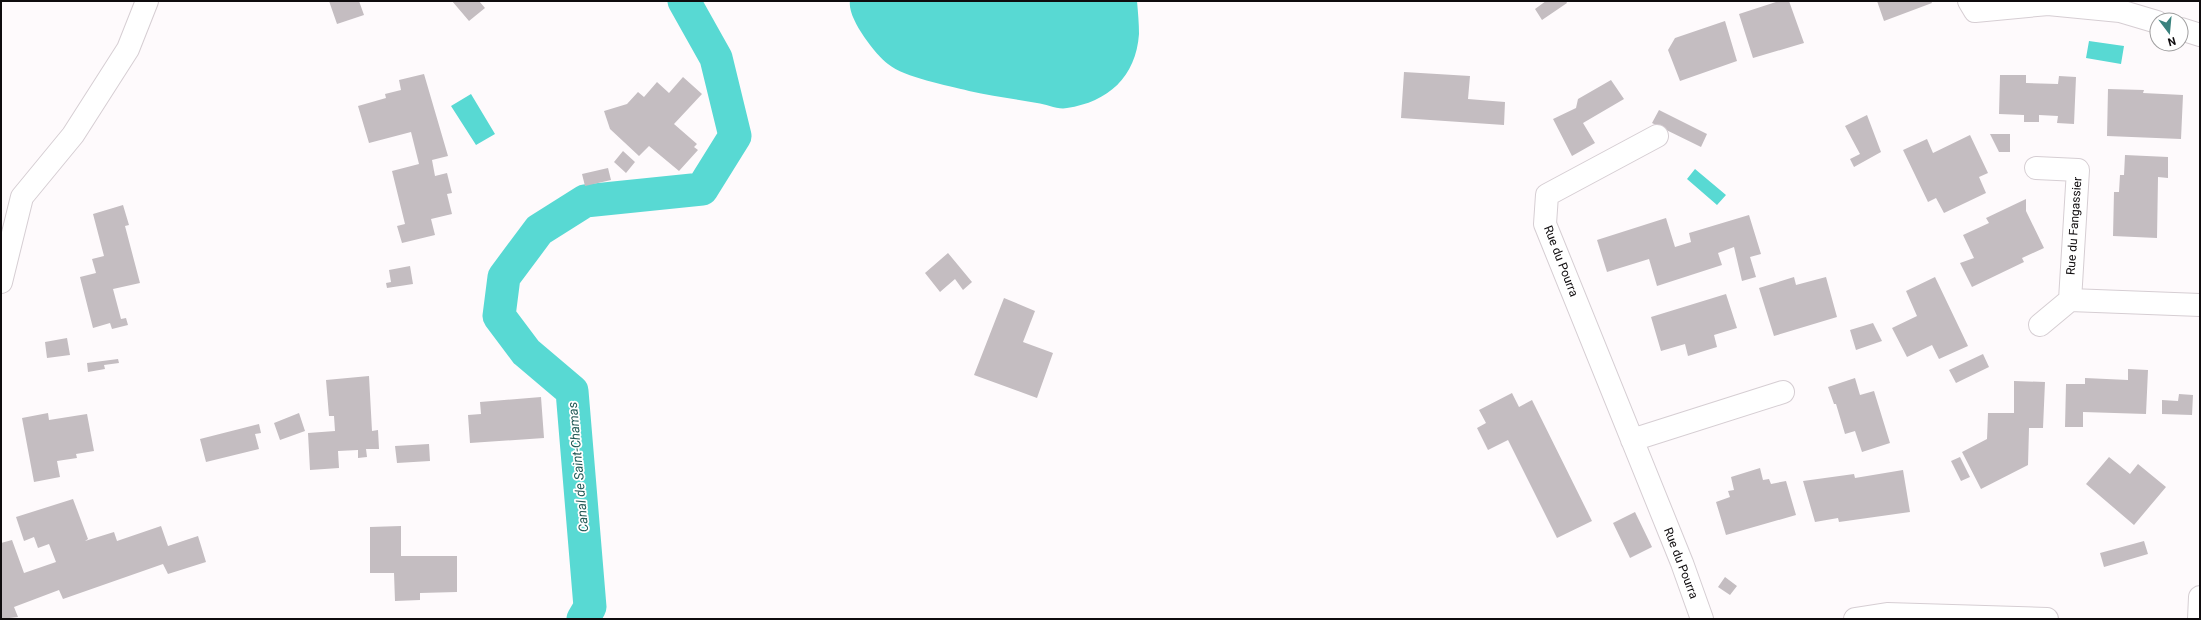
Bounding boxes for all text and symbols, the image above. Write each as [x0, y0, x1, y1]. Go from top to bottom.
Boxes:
north arrow [2149, 12, 2189, 52]
text: N [2166, 34, 2177, 49]
street label: Rue du Fangassier [2064, 176, 2084, 276]
street label: Rue du Pourra [1541, 223, 1581, 299]
water label: Canal de Saint-Chamas [565, 401, 591, 533]
street label: Rue du Pourra [1661, 525, 1701, 601]

